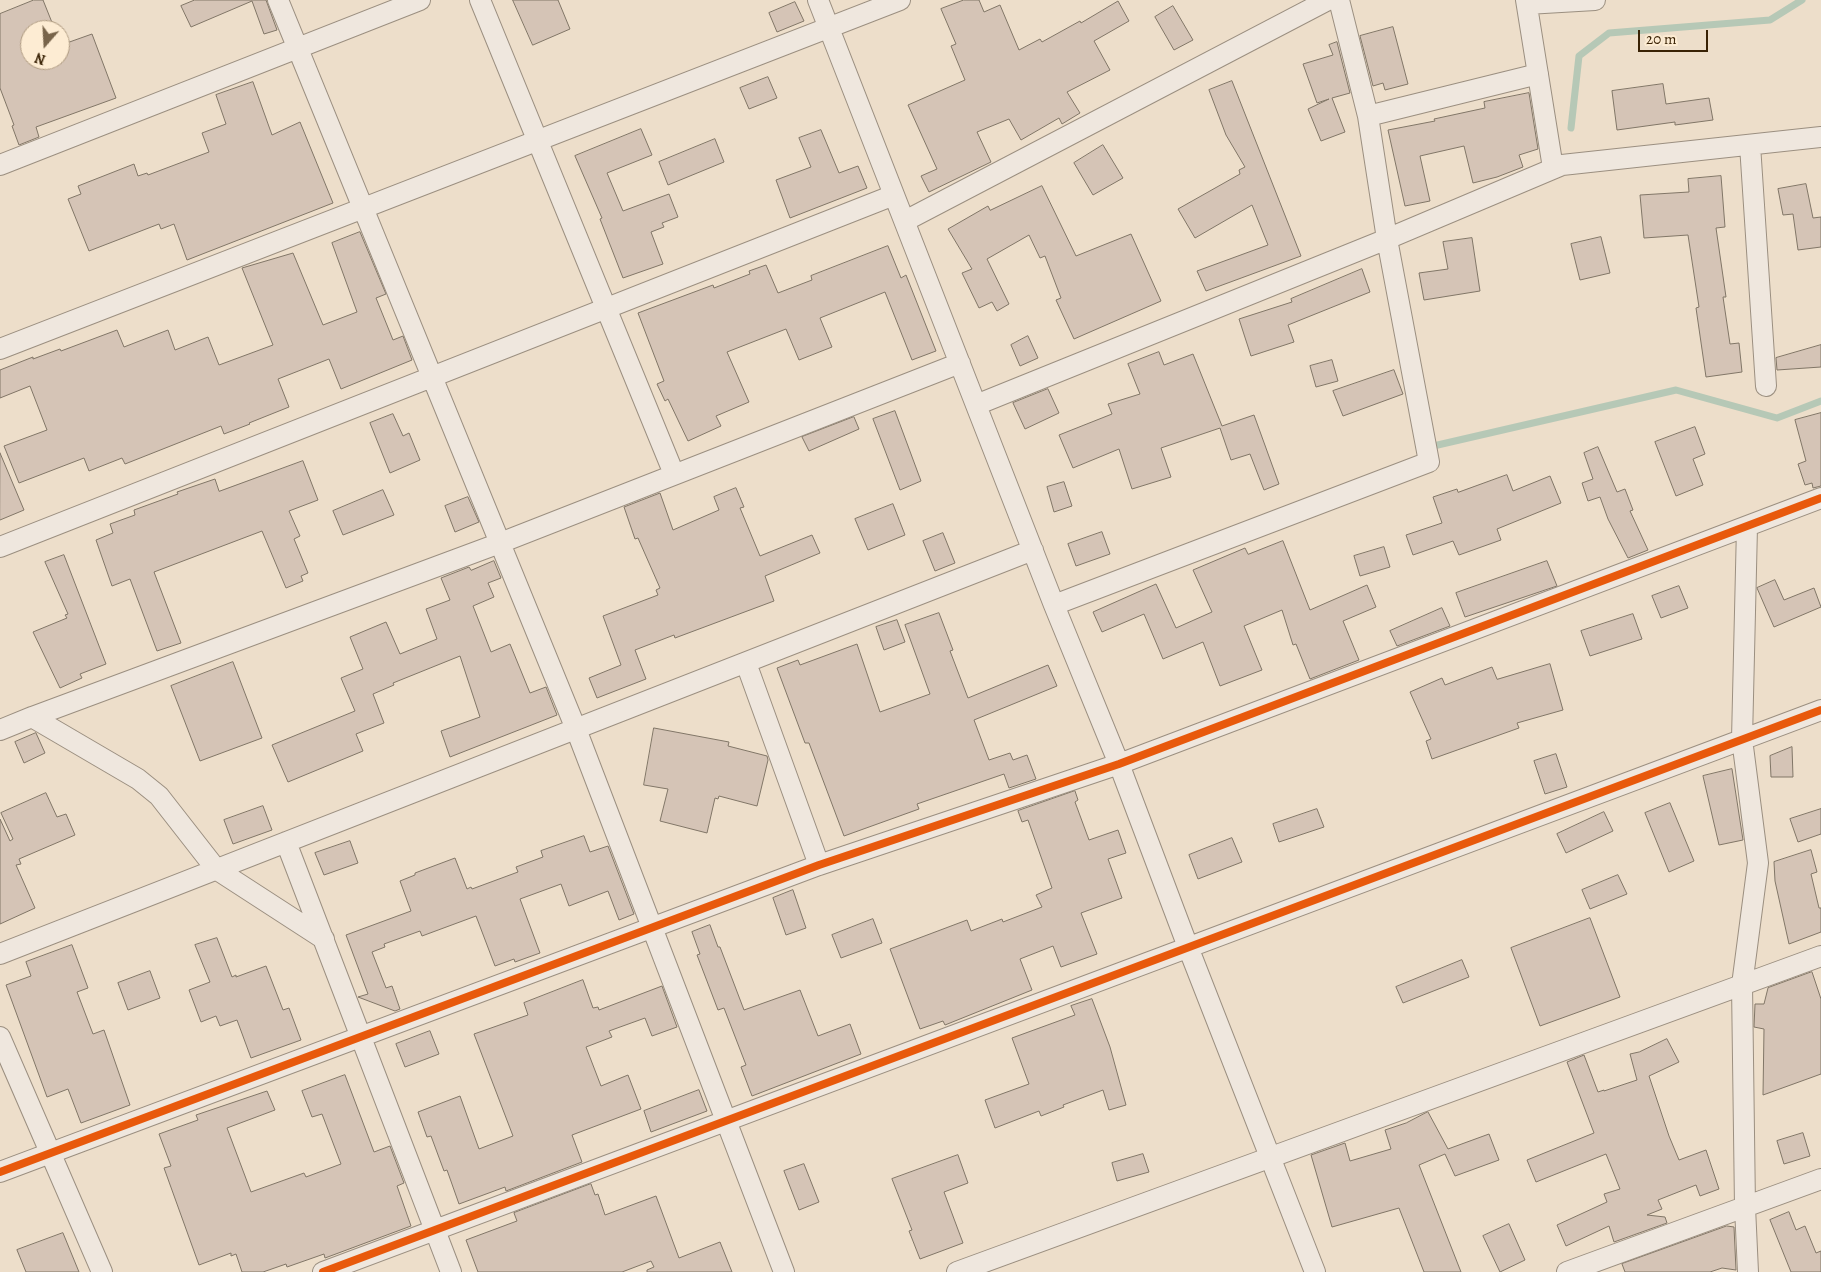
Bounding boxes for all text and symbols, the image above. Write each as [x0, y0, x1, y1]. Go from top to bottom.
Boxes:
north arrow [20, 20, 70, 70]
scale bar [1641, 20, 1711, 52]
text: 20 m [1646, 29, 1677, 49]
text: N [32, 48, 48, 69]

